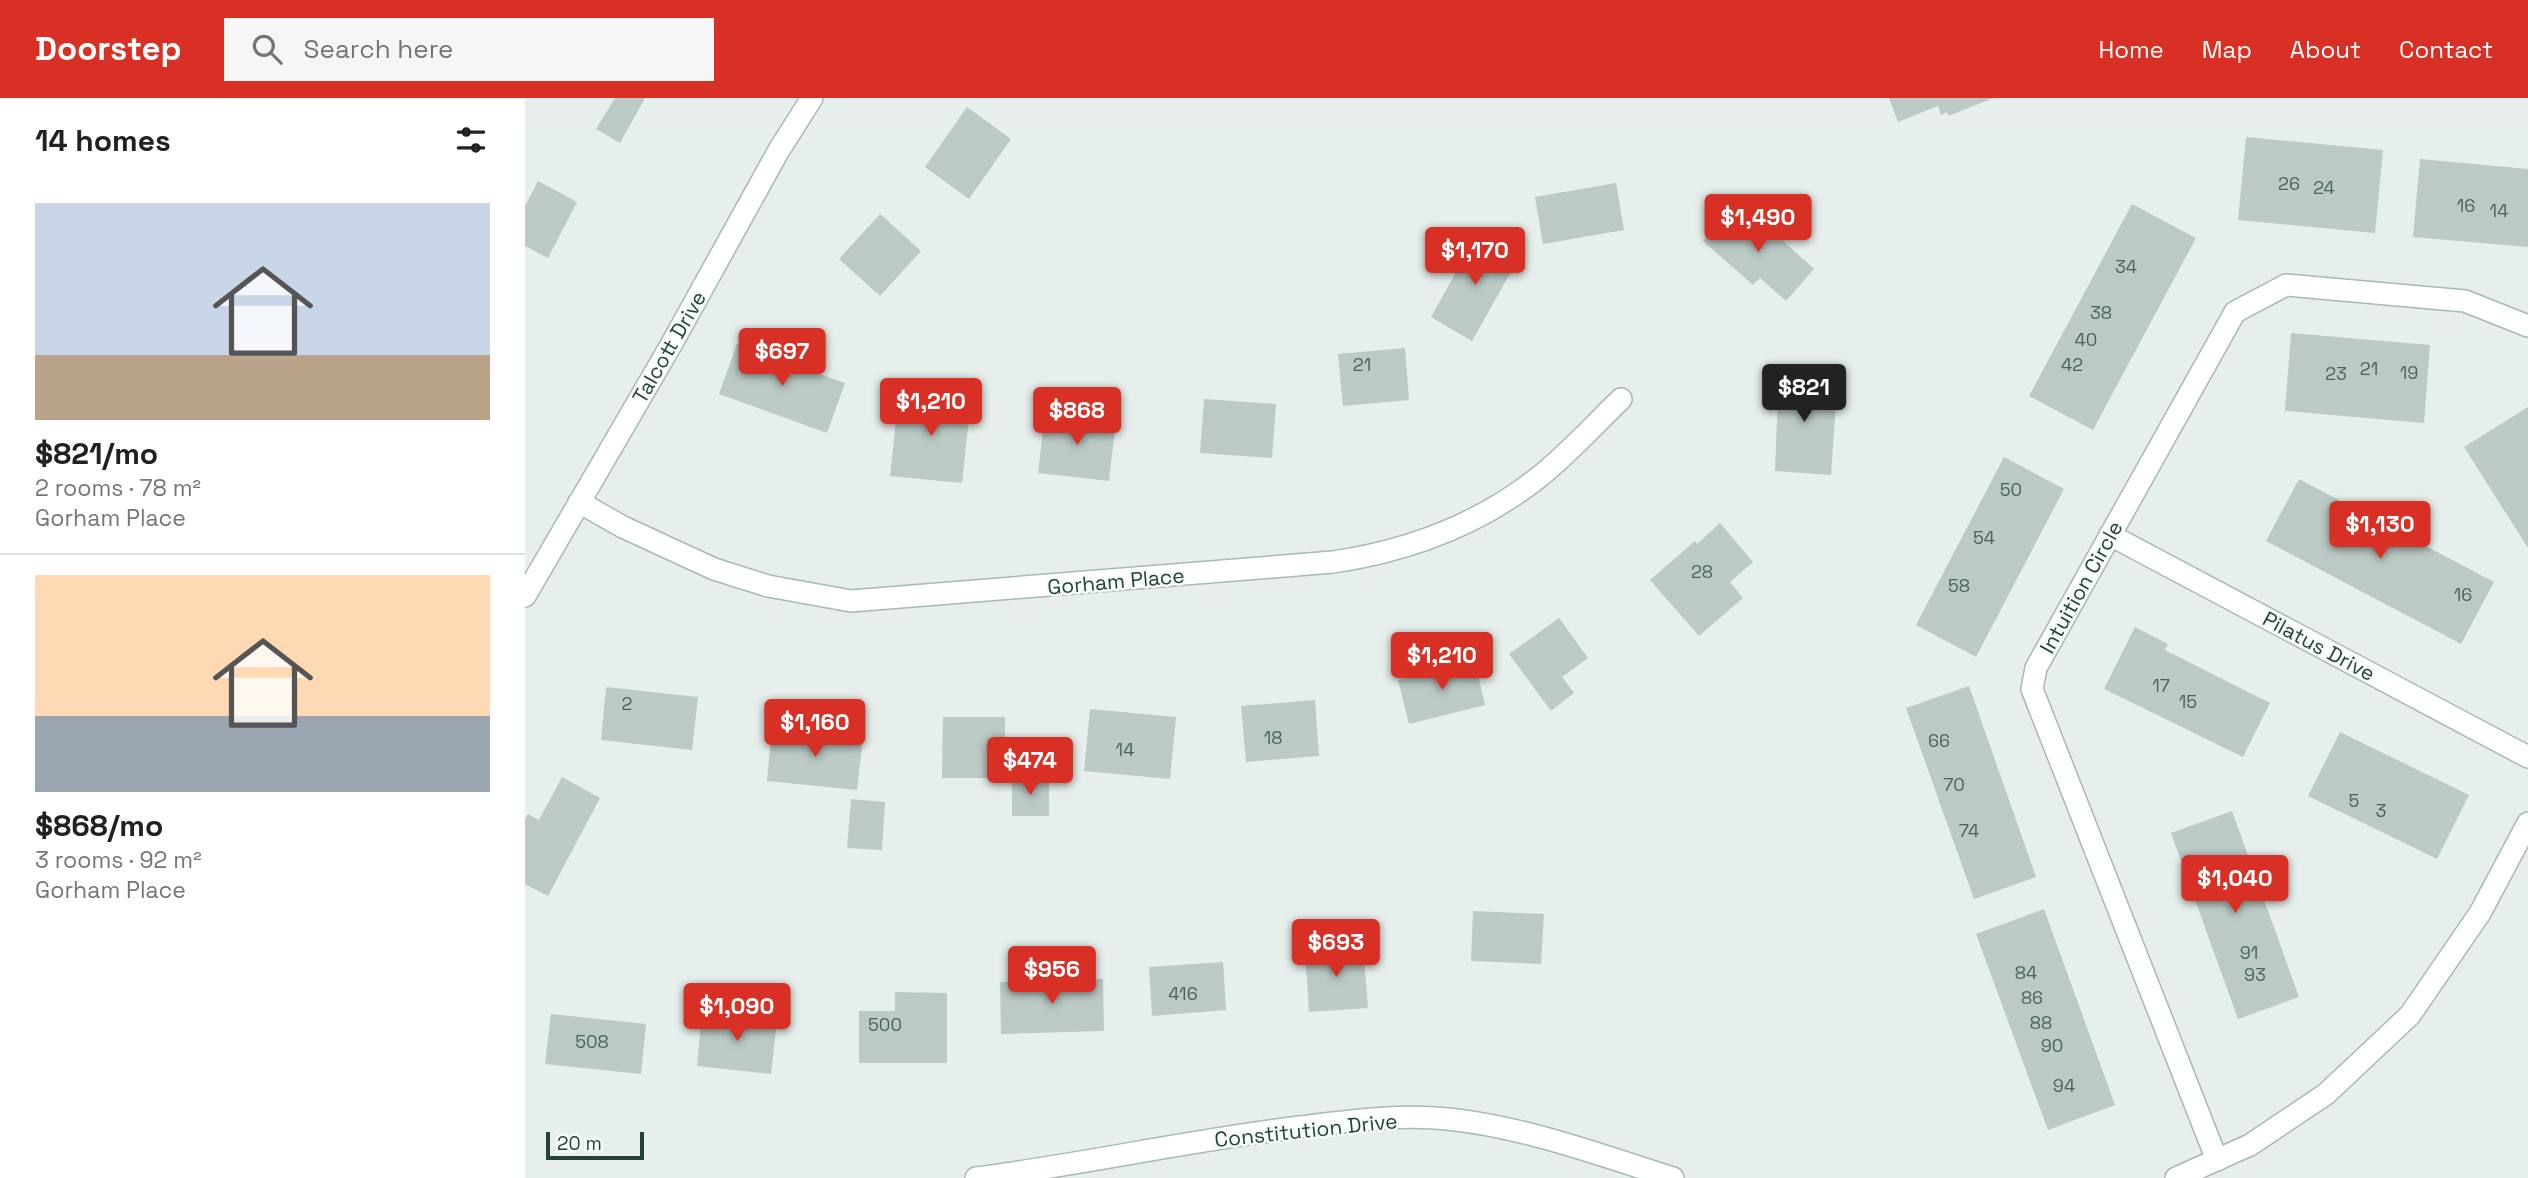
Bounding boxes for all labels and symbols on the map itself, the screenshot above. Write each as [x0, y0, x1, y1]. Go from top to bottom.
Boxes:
house number: 26 [2278, 172, 2300, 195]
house number: 24 [2313, 176, 2335, 199]
pin: $1,490 [1701, 194, 1815, 254]
house number: 16 [2457, 194, 2475, 217]
house number: 14 [2490, 199, 2508, 222]
pin: $1,170 [1418, 228, 1532, 287]
house number: 34 [2115, 255, 2137, 278]
street label: Talcott Drive [626, 286, 712, 408]
house number: 38 [2090, 301, 2112, 324]
pin: $697 [741, 328, 823, 388]
house number: 40 [2075, 328, 2097, 351]
house number: 21 [1353, 353, 1371, 376]
house number: 42 [2061, 353, 2083, 376]
house number: 21 [2360, 357, 2378, 380]
house number: 19 [2400, 361, 2418, 384]
house number: 23 [2325, 362, 2347, 385]
pin: $821 [1763, 364, 1845, 424]
pin: $1,210 [874, 378, 988, 438]
pin: $868 [1036, 388, 1118, 447]
house number: 50 [2000, 478, 2022, 501]
pin: $1,130 [2323, 502, 2437, 561]
street label: Intuition Circle [2033, 516, 2129, 658]
house number: 54 [1973, 526, 1995, 549]
house number: 28 [1691, 560, 1713, 583]
street label: Gorham Place [1046, 562, 1186, 600]
house number: 58 [1948, 574, 1970, 597]
house number: 16 [2454, 583, 2472, 606]
street label: Pilatus Drive [2258, 605, 2380, 687]
pin: $1,210 [1385, 632, 1499, 692]
house number: 17 [2152, 674, 2170, 697]
house number: 15 [2179, 690, 2197, 713]
house number: 2 [622, 692, 632, 715]
pin: $1,160 [758, 700, 872, 759]
house number: 18 [1264, 726, 1282, 749]
house number: 66 [1928, 729, 1950, 752]
pin: $474 [989, 738, 1071, 797]
house number: 14 [1116, 738, 1134, 761]
house number: 70 [1943, 773, 1965, 796]
house number: 5 [2349, 789, 2359, 812]
house number: 3 [2376, 799, 2386, 822]
house number: 74 [1959, 819, 1979, 842]
pin: $1,040 [2178, 856, 2292, 915]
pin: $693 [1295, 920, 1377, 979]
house number: 91 [2240, 941, 2258, 964]
pin: $956 [1011, 946, 1093, 1006]
house number: 84 [2015, 961, 2037, 984]
house number: 93 [2244, 963, 2266, 986]
house number: 416 [1168, 982, 1198, 1005]
pin: $1,090 [680, 984, 794, 1043]
house number: 86 [2021, 986, 2043, 1009]
house number: 88 [2030, 1011, 2052, 1034]
house number: 500 [868, 1013, 902, 1036]
house number: 508 [575, 1030, 609, 1053]
house number: 90 [2041, 1034, 2063, 1057]
house number: 94 [2053, 1074, 2075, 1097]
street label: Constitution Drive [1213, 1107, 1399, 1153]
scale bar [546, 1129, 644, 1161]

